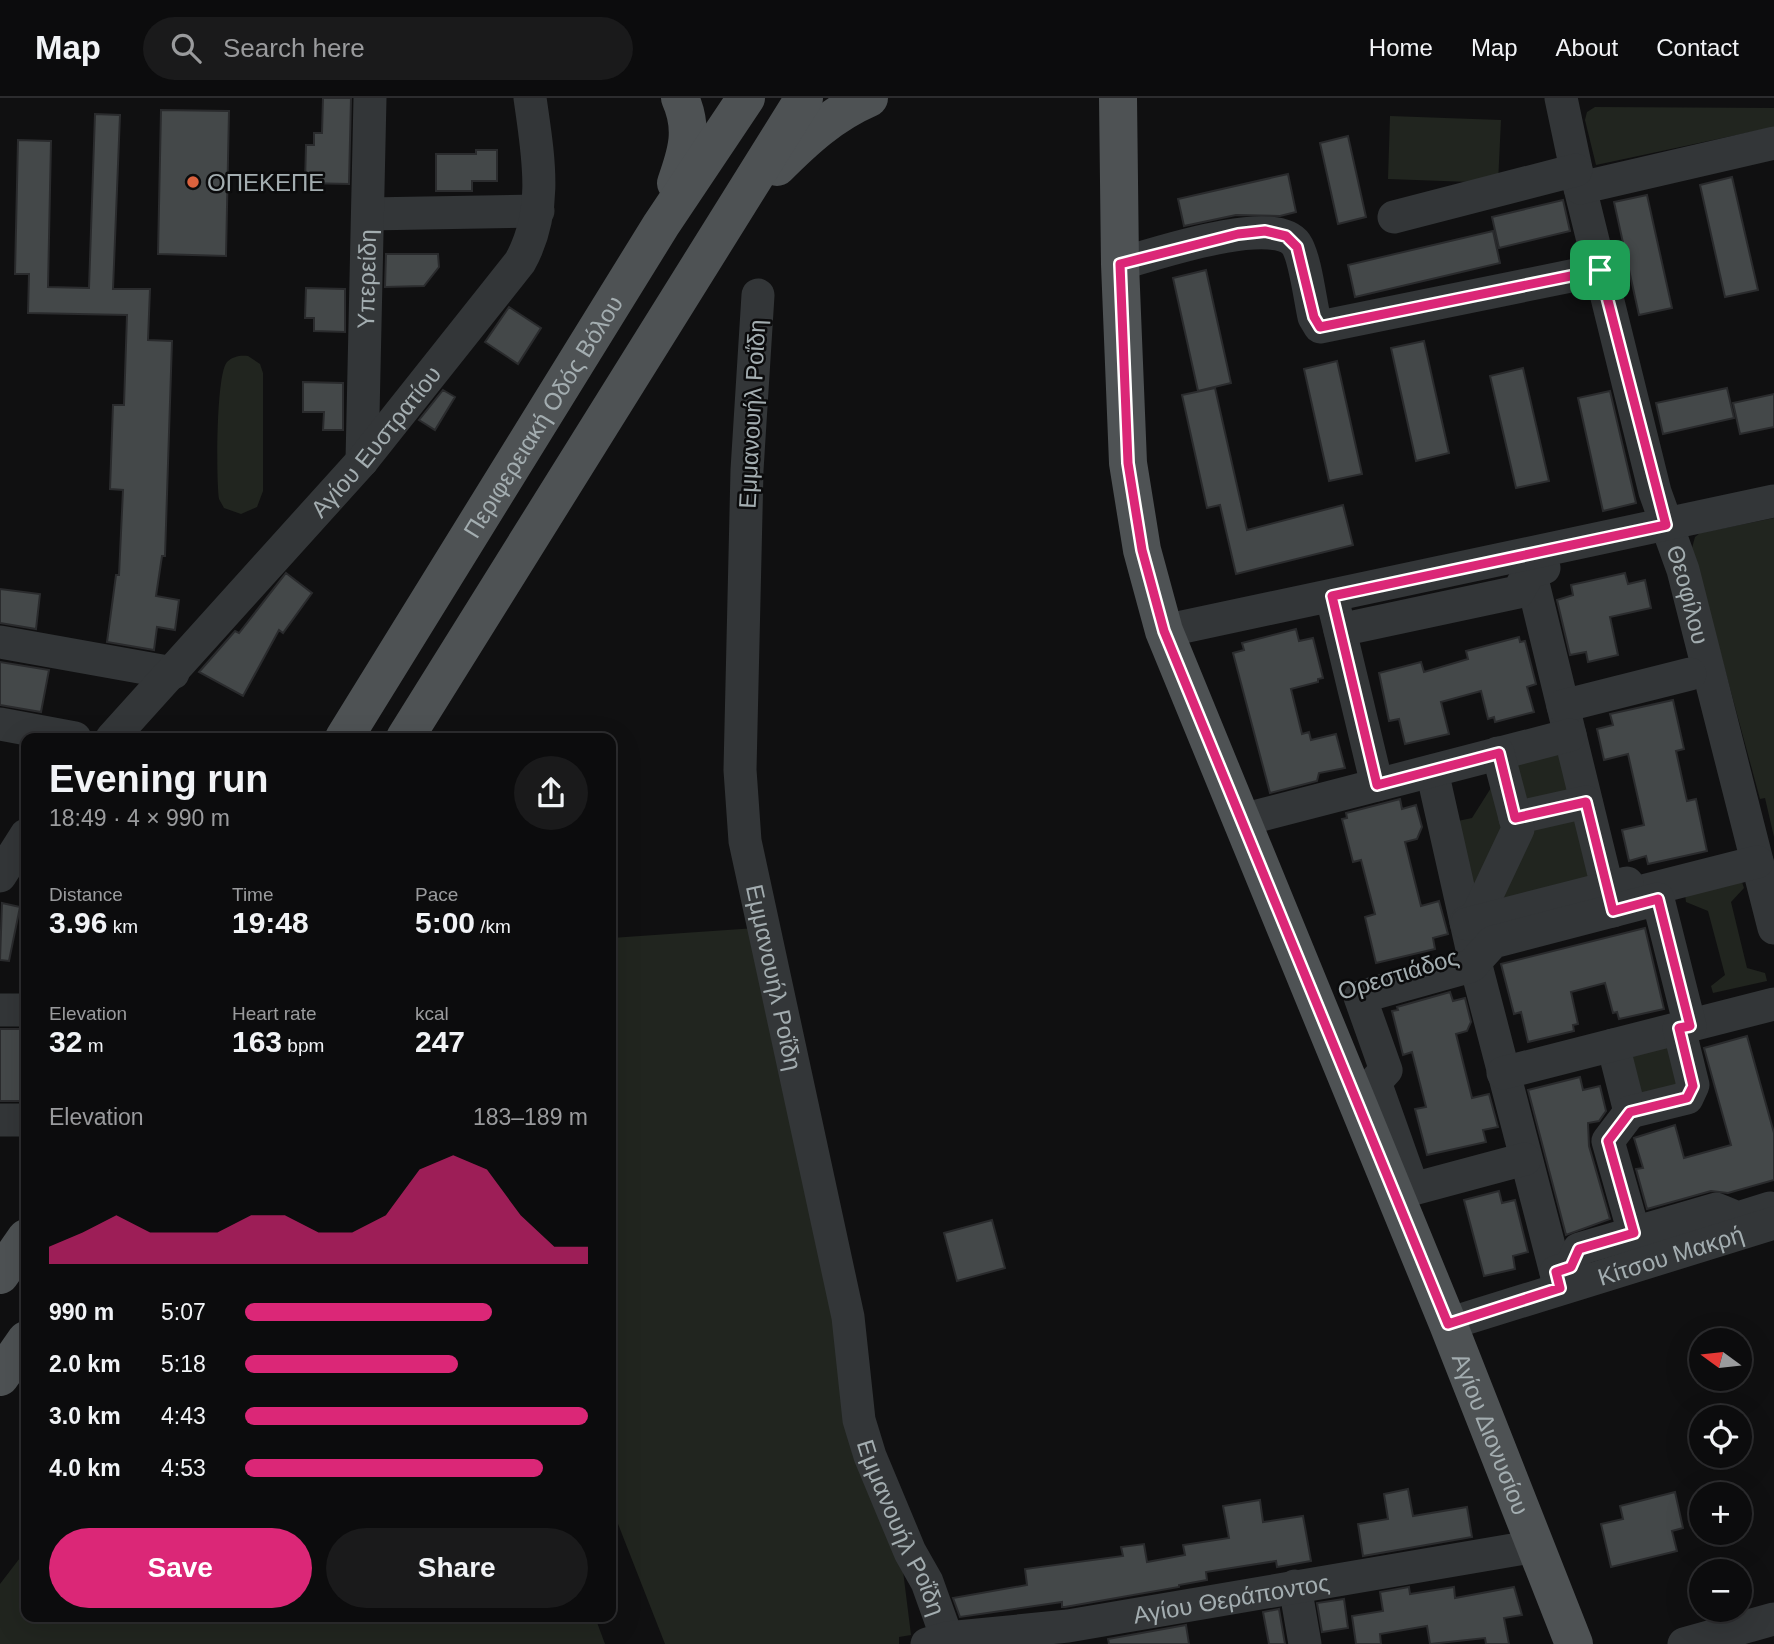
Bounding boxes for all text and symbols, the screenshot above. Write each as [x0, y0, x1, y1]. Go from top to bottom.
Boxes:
search box [143, 17, 633, 80]
text: Map [35, 29, 101, 66]
icon: search [167, 29, 205, 67]
text: Search here [223, 33, 365, 63]
text: Home [1369, 34, 1433, 61]
text: Map [1471, 34, 1518, 61]
text: About [1556, 34, 1618, 61]
text: Contact [1656, 34, 1739, 61]
place label: ΟΠΕΚΕΠΕ [207, 169, 324, 196]
marker: ΟΠΕΚΕΠΕ [185, 174, 201, 190]
street label: Υπερείδη [351, 229, 381, 329]
pin [1570, 240, 1630, 300]
icon: arrive [1581, 251, 1619, 289]
street label: Περιφερειακή Οδός Βόλου [458, 290, 628, 542]
street label: Εμμανουήλ Ροΐδη [734, 319, 770, 509]
street label: Αγίου Ευστρατίου [305, 360, 446, 522]
street label: Θεοφίλου [1662, 541, 1715, 647]
button: share [514, 756, 588, 830]
text: Evening run [49, 758, 269, 800]
text: 18:49 · 4 × 990 m [49, 805, 230, 831]
street label: Εμμανουήλ Ροΐδη [741, 882, 808, 1073]
text: Distance [49, 884, 123, 905]
text: Time [232, 884, 274, 905]
text: Pace [415, 884, 458, 905]
text: 3.96 [49, 906, 107, 939]
text: 19:48 [232, 906, 309, 939]
text: 5:00 [415, 906, 475, 939]
text: km [107, 916, 138, 937]
text: /km [475, 916, 511, 937]
street label: Ορεστιάδος [1334, 943, 1462, 1005]
text: Elevation [49, 1003, 127, 1024]
text: Heart rate [232, 1003, 316, 1024]
text: kcal [415, 1003, 449, 1024]
text: 32 [49, 1025, 82, 1058]
text: 163 [232, 1025, 282, 1058]
text: 247 [415, 1025, 465, 1058]
text: m [82, 1035, 103, 1056]
text: bpm [282, 1035, 324, 1056]
text: Elevation [49, 1104, 144, 1130]
text: 183–189 m [473, 1104, 588, 1130]
street label: Κίτσου Μακρή [1594, 1220, 1747, 1290]
text: 990 m [49, 1299, 114, 1325]
text: 5:07 [161, 1299, 206, 1325]
north arrow [1689, 1328, 1752, 1391]
map controls [1689, 1328, 1752, 1622]
street label: Αγίου Διονυσίου [1447, 1349, 1535, 1518]
text: 2.0 km [49, 1351, 121, 1377]
text: 5:18 [161, 1351, 206, 1377]
text: 3.0 km [49, 1403, 121, 1429]
text: 4:43 [161, 1403, 206, 1429]
button: locate [1689, 1405, 1752, 1468]
street label: Εμμανουήλ Ροΐδη [852, 1436, 951, 1619]
text: 4.0 km [49, 1455, 121, 1481]
text: 4:53 [161, 1455, 206, 1481]
button: + [1689, 1482, 1752, 1545]
button: Save [49, 1528, 312, 1608]
button: Share [326, 1528, 588, 1608]
button: − [1689, 1559, 1752, 1622]
street label: Αγίου Θεράποντος [1131, 1568, 1331, 1628]

